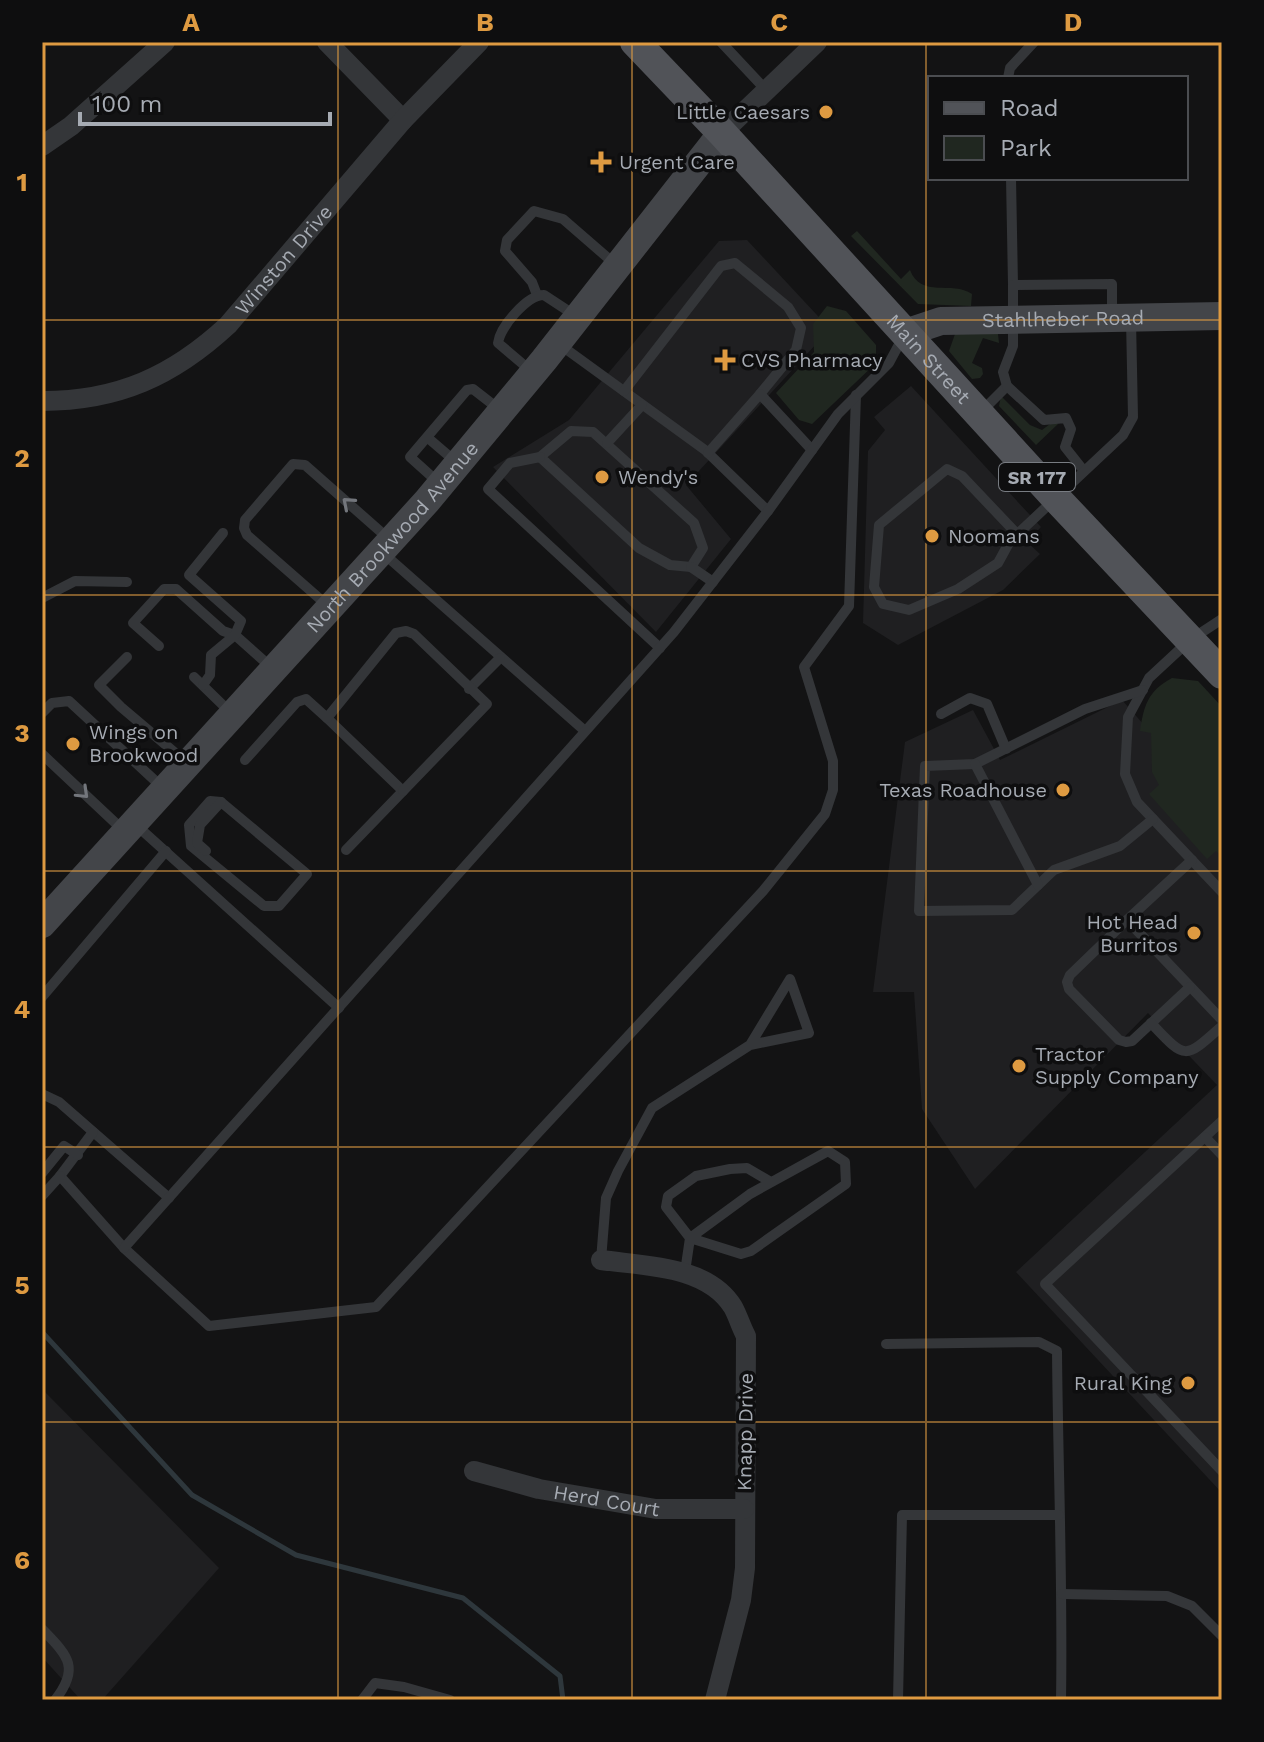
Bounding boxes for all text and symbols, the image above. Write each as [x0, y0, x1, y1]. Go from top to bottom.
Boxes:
text: A [182, 7, 200, 37]
text: B [476, 7, 494, 37]
text: C [770, 7, 788, 37]
text: D [1064, 7, 1082, 37]
scale bar [80, 76, 330, 126]
legend [928, 76, 1188, 180]
text: 100 m [92, 90, 162, 118]
text: Road [1000, 94, 1059, 122]
place label: Little Caesars [676, 100, 810, 124]
marker: Little Caesars [817, 103, 835, 121]
text: Park [1000, 134, 1052, 162]
place label: Urgent Care [619, 150, 735, 174]
marker: Urgent Care [590, 151, 612, 173]
text: 1 [16, 167, 28, 197]
street label: Winston Drive [230, 200, 337, 320]
street label: Stahlheber Road [982, 305, 1144, 332]
street label: Main Street [882, 309, 976, 409]
place label: CVS Pharmacy [741, 348, 883, 372]
marker: CVS Pharmacy [716, 351, 734, 369]
street label: North Brookwood Avenue [301, 436, 483, 638]
text: 2 [14, 443, 30, 473]
road number: SR 177 [999, 463, 1075, 491]
place label: Wendy's [618, 465, 698, 489]
marker: Wendy's [593, 468, 611, 486]
one-way arrow [343, 498, 358, 512]
place label: Noomans [948, 524, 1040, 548]
marker: Noomans [923, 527, 941, 545]
text: 3 [14, 718, 30, 748]
place label: Wings on Brookwood [89, 720, 198, 767]
marker: Wings on Brookwood [64, 735, 82, 753]
place label: Texas Roadhouse [879, 778, 1047, 802]
marker: Texas Roadhouse [1054, 781, 1072, 799]
one-way arrow [74, 784, 89, 798]
place label: Hot Head Burritos [1087, 910, 1178, 957]
marker: Hot Head Burritos [1185, 924, 1203, 942]
text: 4 [14, 994, 31, 1024]
place label: Tractor Supply Company [1035, 1042, 1199, 1089]
marker: Tractor Supply Company [1010, 1057, 1028, 1075]
text: 5 [14, 1270, 30, 1300]
place label: Rural King [1074, 1371, 1172, 1395]
street label: Knapp Drive [732, 1373, 758, 1491]
marker: Rural King [1179, 1374, 1197, 1392]
street label: Herd Court [552, 1480, 662, 1522]
text: 6 [14, 1545, 30, 1575]

